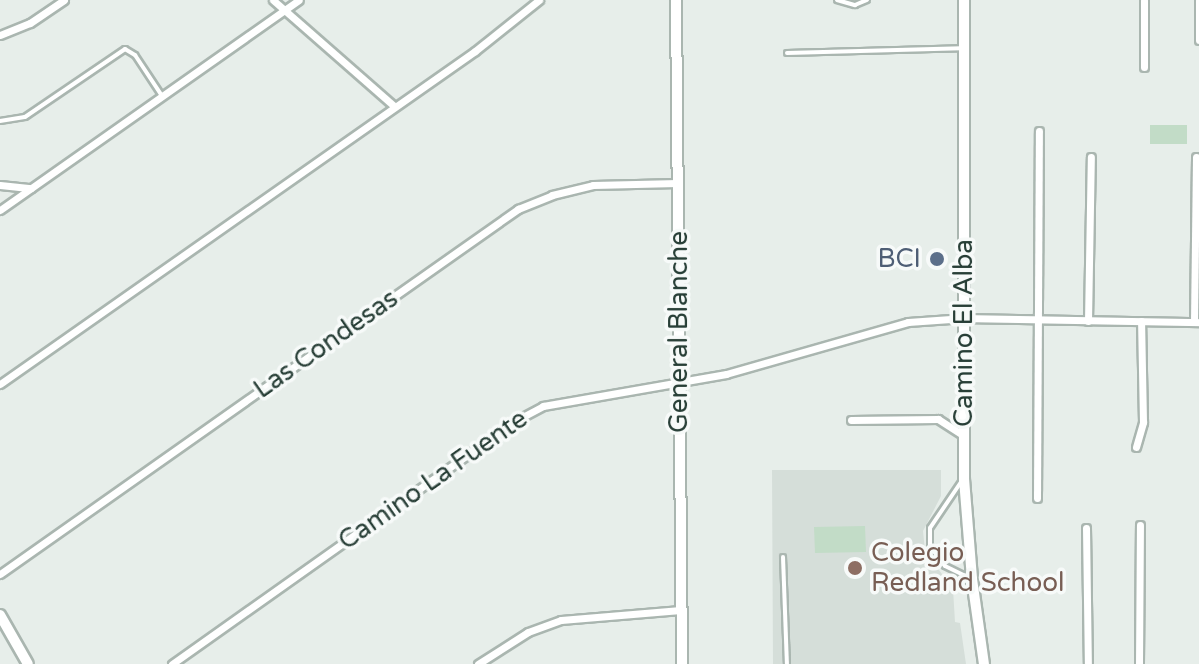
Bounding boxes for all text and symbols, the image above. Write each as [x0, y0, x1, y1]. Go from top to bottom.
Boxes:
street label: General Blanche [663, 231, 695, 433]
street label: Camino El Alba [948, 239, 980, 427]
place label: BCI [878, 243, 921, 275]
marker: BCI [928, 250, 946, 268]
street label: Las Condesas [248, 283, 404, 405]
street label: Camino La Fuente [333, 403, 533, 557]
place label: Colegio Redland School [871, 537, 1065, 598]
marker: Colegio Redland School [846, 559, 864, 577]

